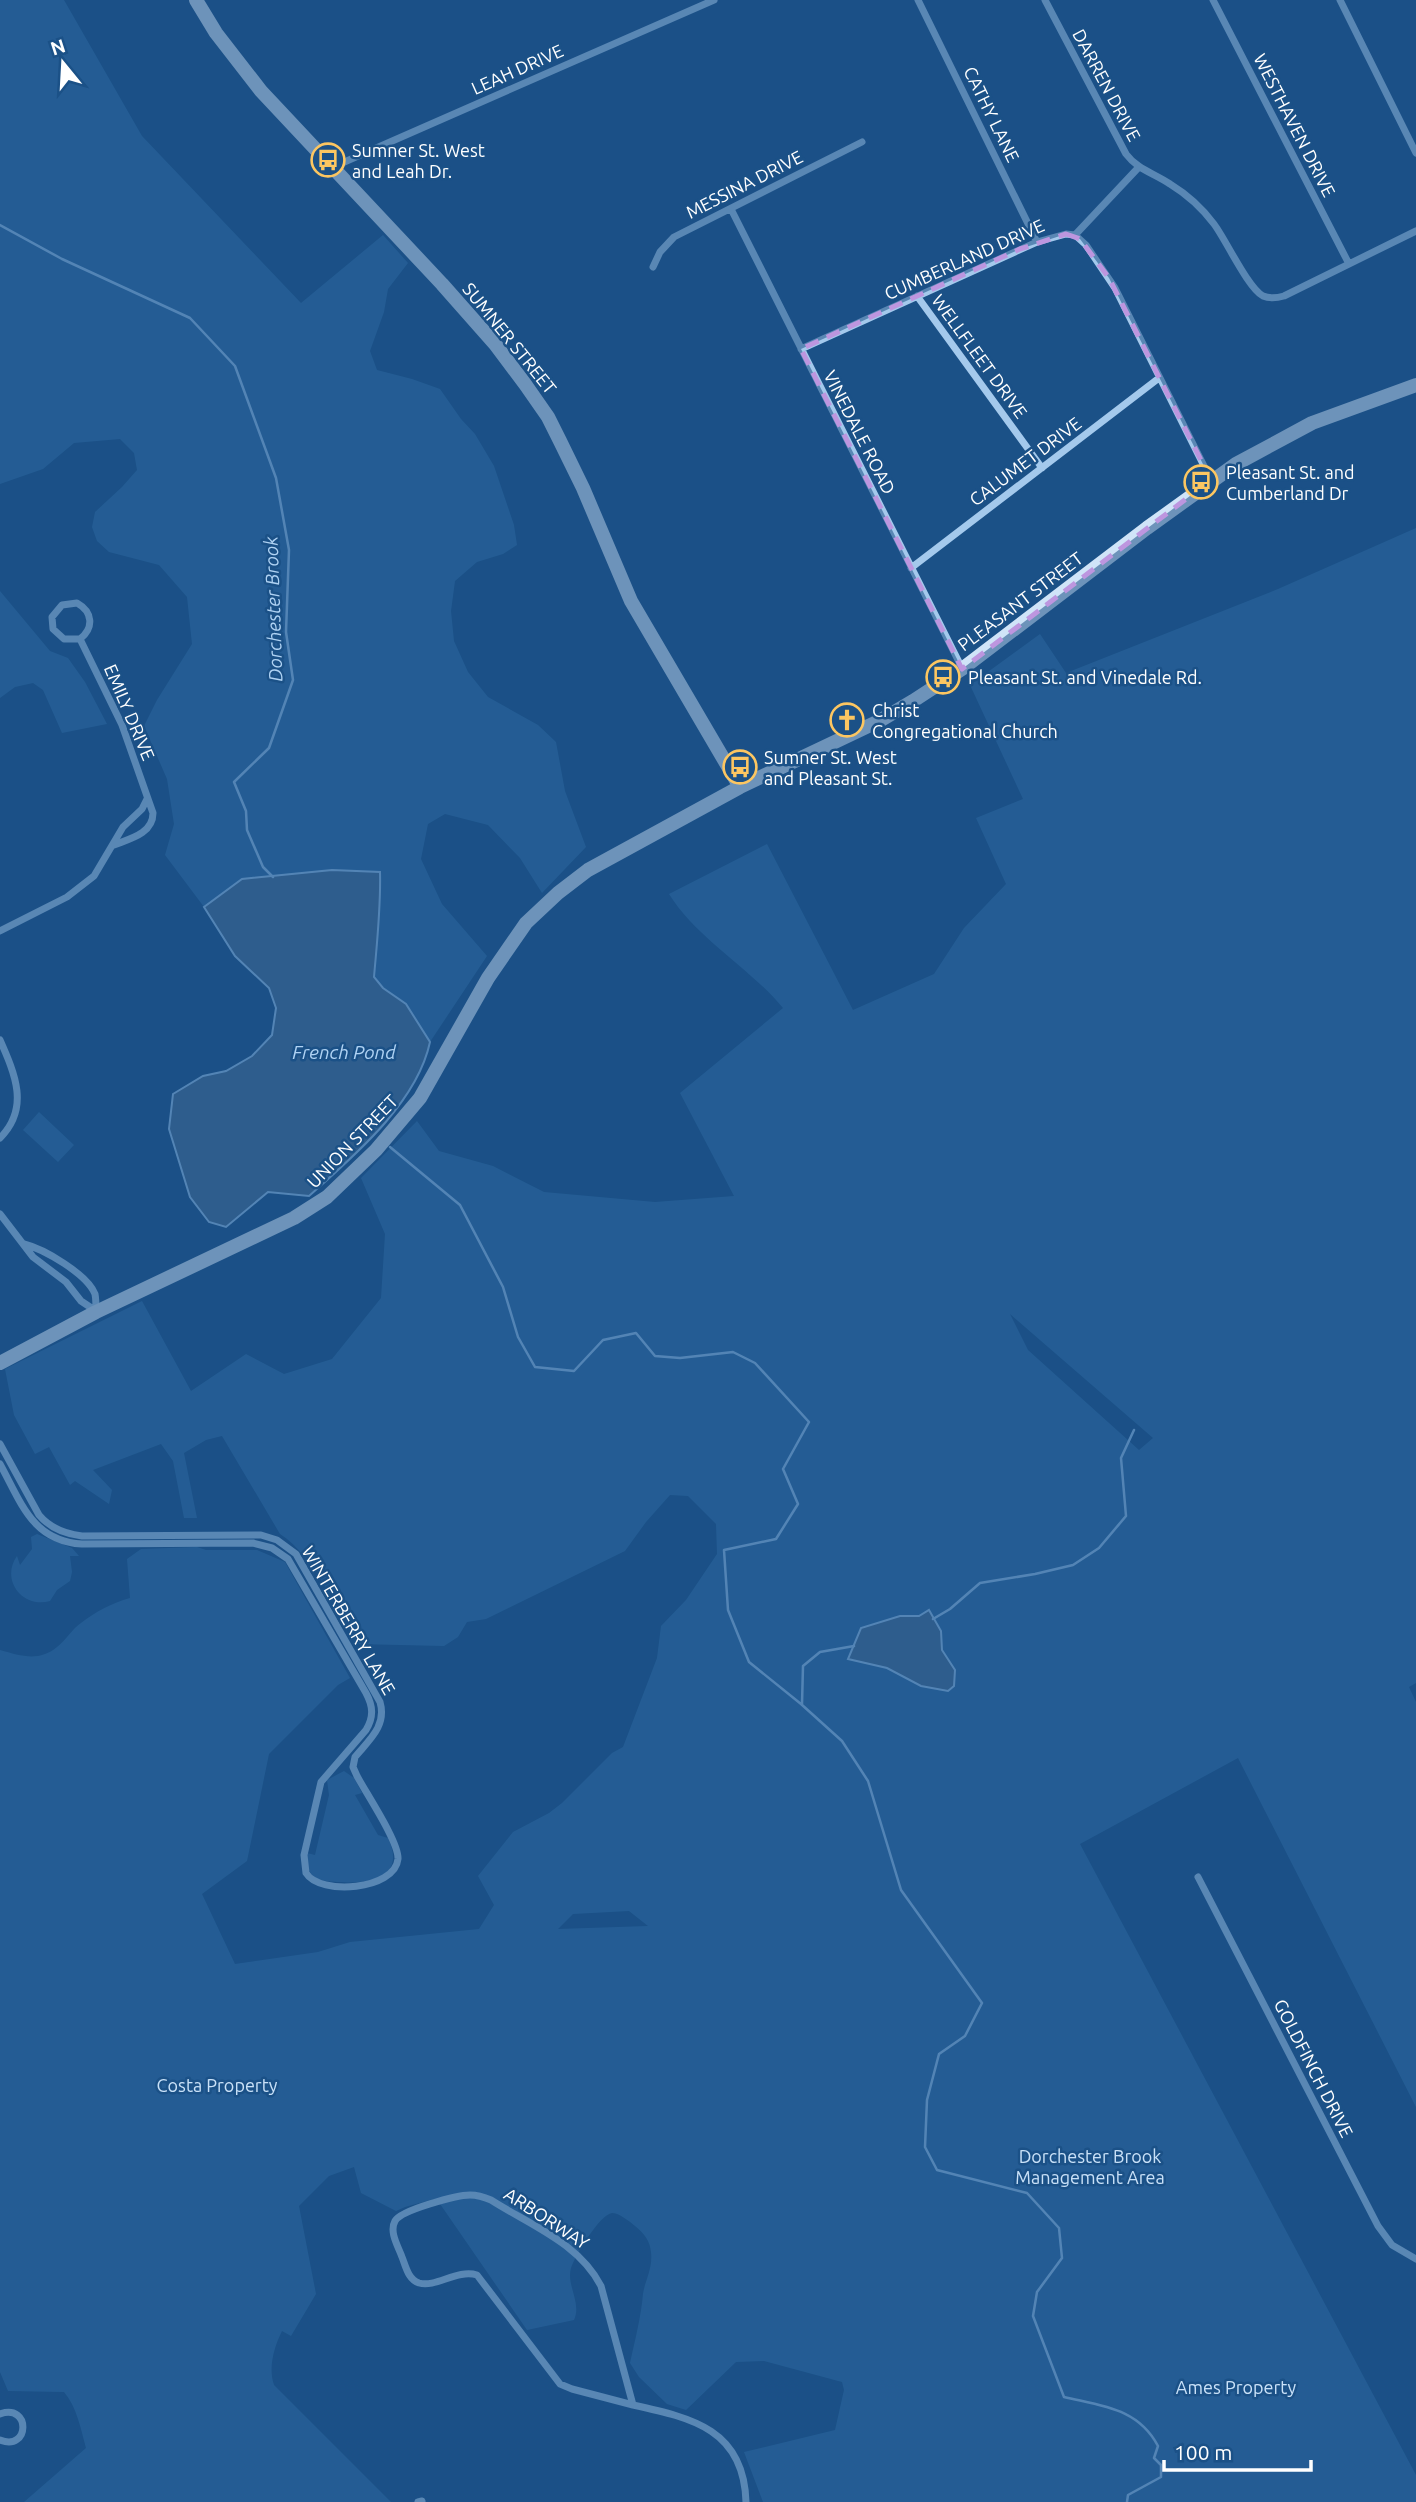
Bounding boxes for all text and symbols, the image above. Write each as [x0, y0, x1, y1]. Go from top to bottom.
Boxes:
street label: DARREN DRIVE [1069, 26, 1145, 144]
north arrow [28, 28, 98, 98]
text: N [48, 34, 68, 59]
street label: LEAH DRIVE [468, 40, 566, 98]
street label: WESTHAVEN DRIVE [1250, 50, 1340, 200]
street label: CATHY LANE [960, 63, 1024, 165]
place label: Sumner St. West and Leah Dr. [352, 140, 485, 181]
bus stop icon: Sumner St. West and Leah Dr. [309, 141, 347, 179]
street label: MESSINA DRIVE [682, 146, 806, 222]
street label: CUMBERLAND DRIVE [881, 215, 1047, 303]
street label: SUMNER STREET [459, 279, 561, 397]
street label: WELLFLEET DRIVE [928, 290, 1032, 422]
street label: VINEDALE ROAD [820, 367, 900, 497]
street label: CALUMET DRIVE [965, 413, 1085, 509]
place label: Pleasant St. and Cumberland Dr [1226, 462, 1355, 503]
bus stop icon: Pleasant St. and Cumberland Dr [1182, 463, 1220, 501]
water label: Dorchester Brook [259, 536, 287, 682]
street label: PLEASANT STREET [954, 548, 1086, 654]
bus stop icon: Pleasant St. and Vinedale Rd. [924, 658, 962, 696]
street label: EMILY DRIVE [101, 661, 159, 763]
place label: Pleasant St. and Vinedale Rd. [968, 667, 1202, 687]
place label: Christ Congregational Church [872, 700, 1058, 741]
church icon: Christ Congregational Church [828, 701, 866, 739]
place label: Sumner St. West and Pleasant St. [764, 747, 897, 788]
bus stop icon: Sumner St. West and Pleasant St. [721, 748, 759, 786]
water label: French Pond [292, 1041, 397, 1063]
street label: UNION STREET [303, 1090, 401, 1192]
street label: WINTERBERRY LANE [298, 1542, 400, 1698]
street label: GOLDFINCH DRIVE [1270, 1996, 1358, 2140]
park label: Costa Property [157, 2075, 278, 2095]
park label: Dorchester Brook Management Area [1015, 2146, 1165, 2187]
street label: ARBORWAY [501, 2183, 594, 2253]
park label: Ames Property [1176, 2377, 1296, 2397]
scale bar [1164, 2428, 1311, 2472]
text: 100 m [1174, 2440, 1232, 2464]

